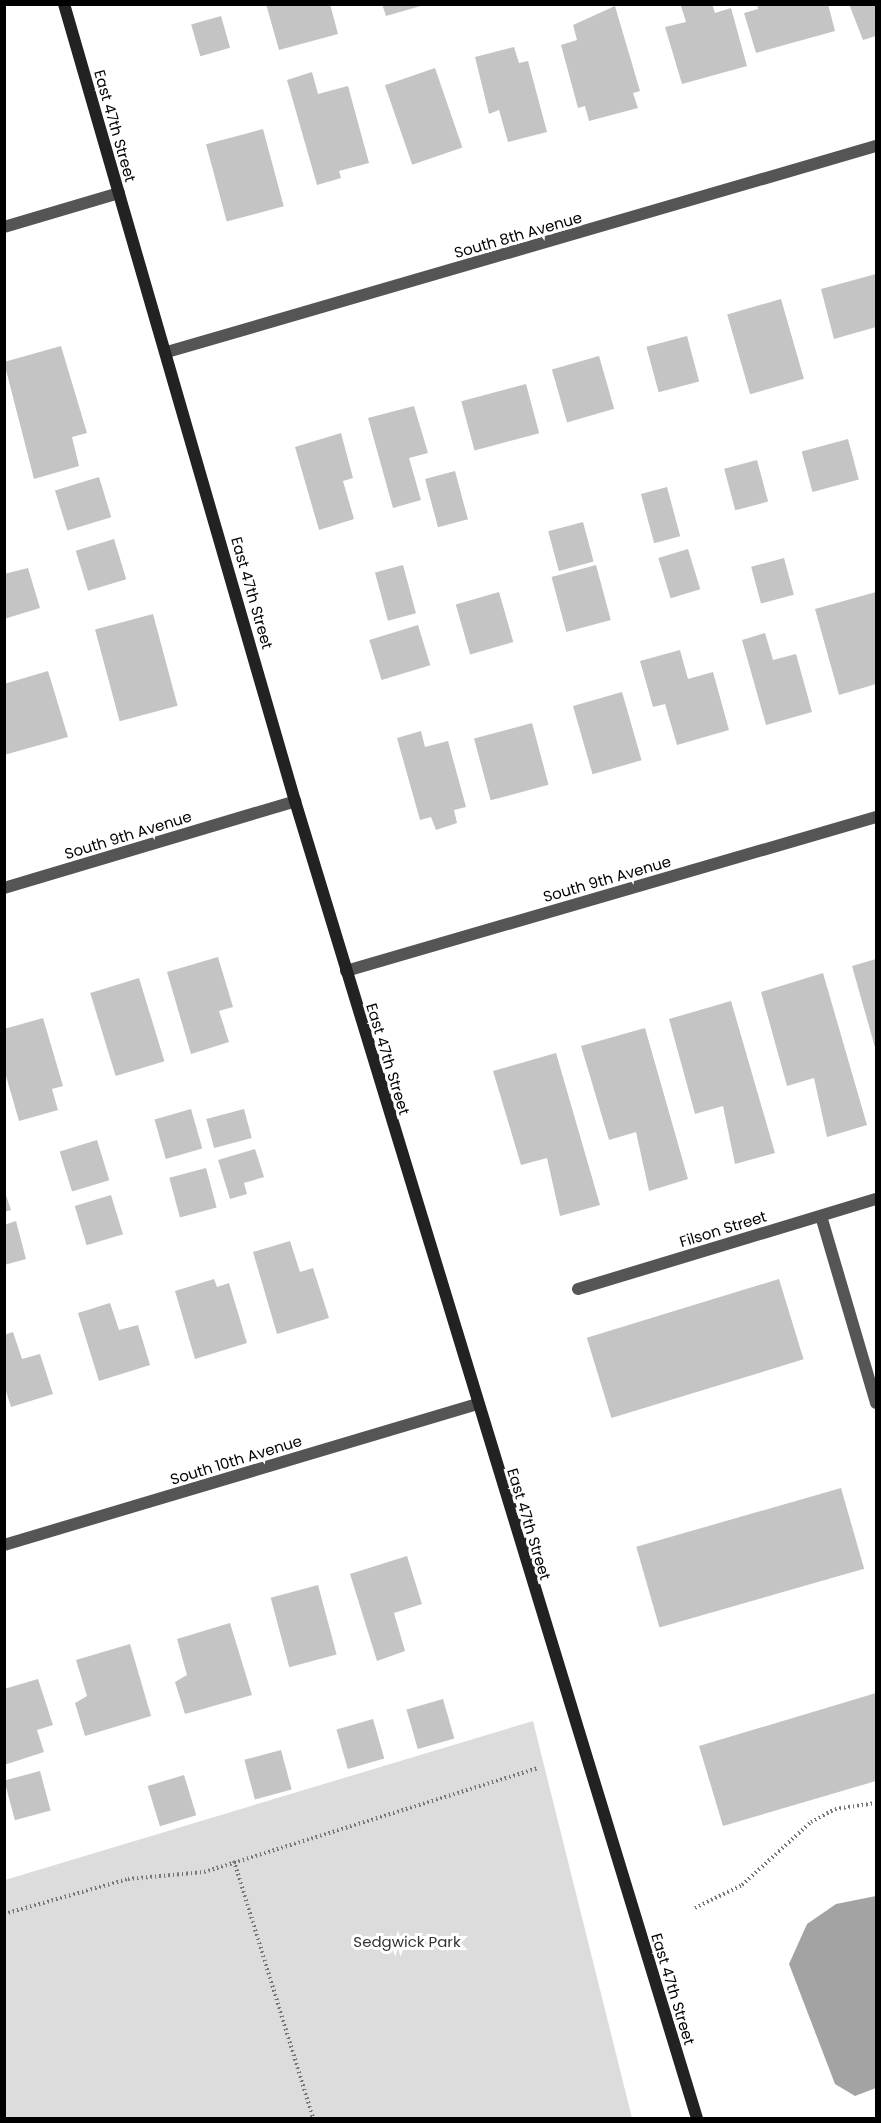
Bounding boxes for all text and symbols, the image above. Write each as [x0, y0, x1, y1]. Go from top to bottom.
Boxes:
street label: East 47th Street [90, 68, 140, 184]
street label: South 8th Avenue [452, 208, 584, 262]
street label: East 47th Street [227, 535, 277, 651]
street label: South 9th Avenue [62, 807, 194, 863]
street label: South 9th Avenue [541, 852, 673, 906]
street label: East 47th Street [362, 1001, 414, 1117]
street label: Filson Street [677, 1207, 769, 1251]
street label: South 10th Avenue [168, 1431, 304, 1489]
street label: East 47th Street [503, 1466, 555, 1582]
street label: East 47th Street [647, 1931, 699, 2047]
park label: Sedgwick Park [353, 1933, 461, 1951]

